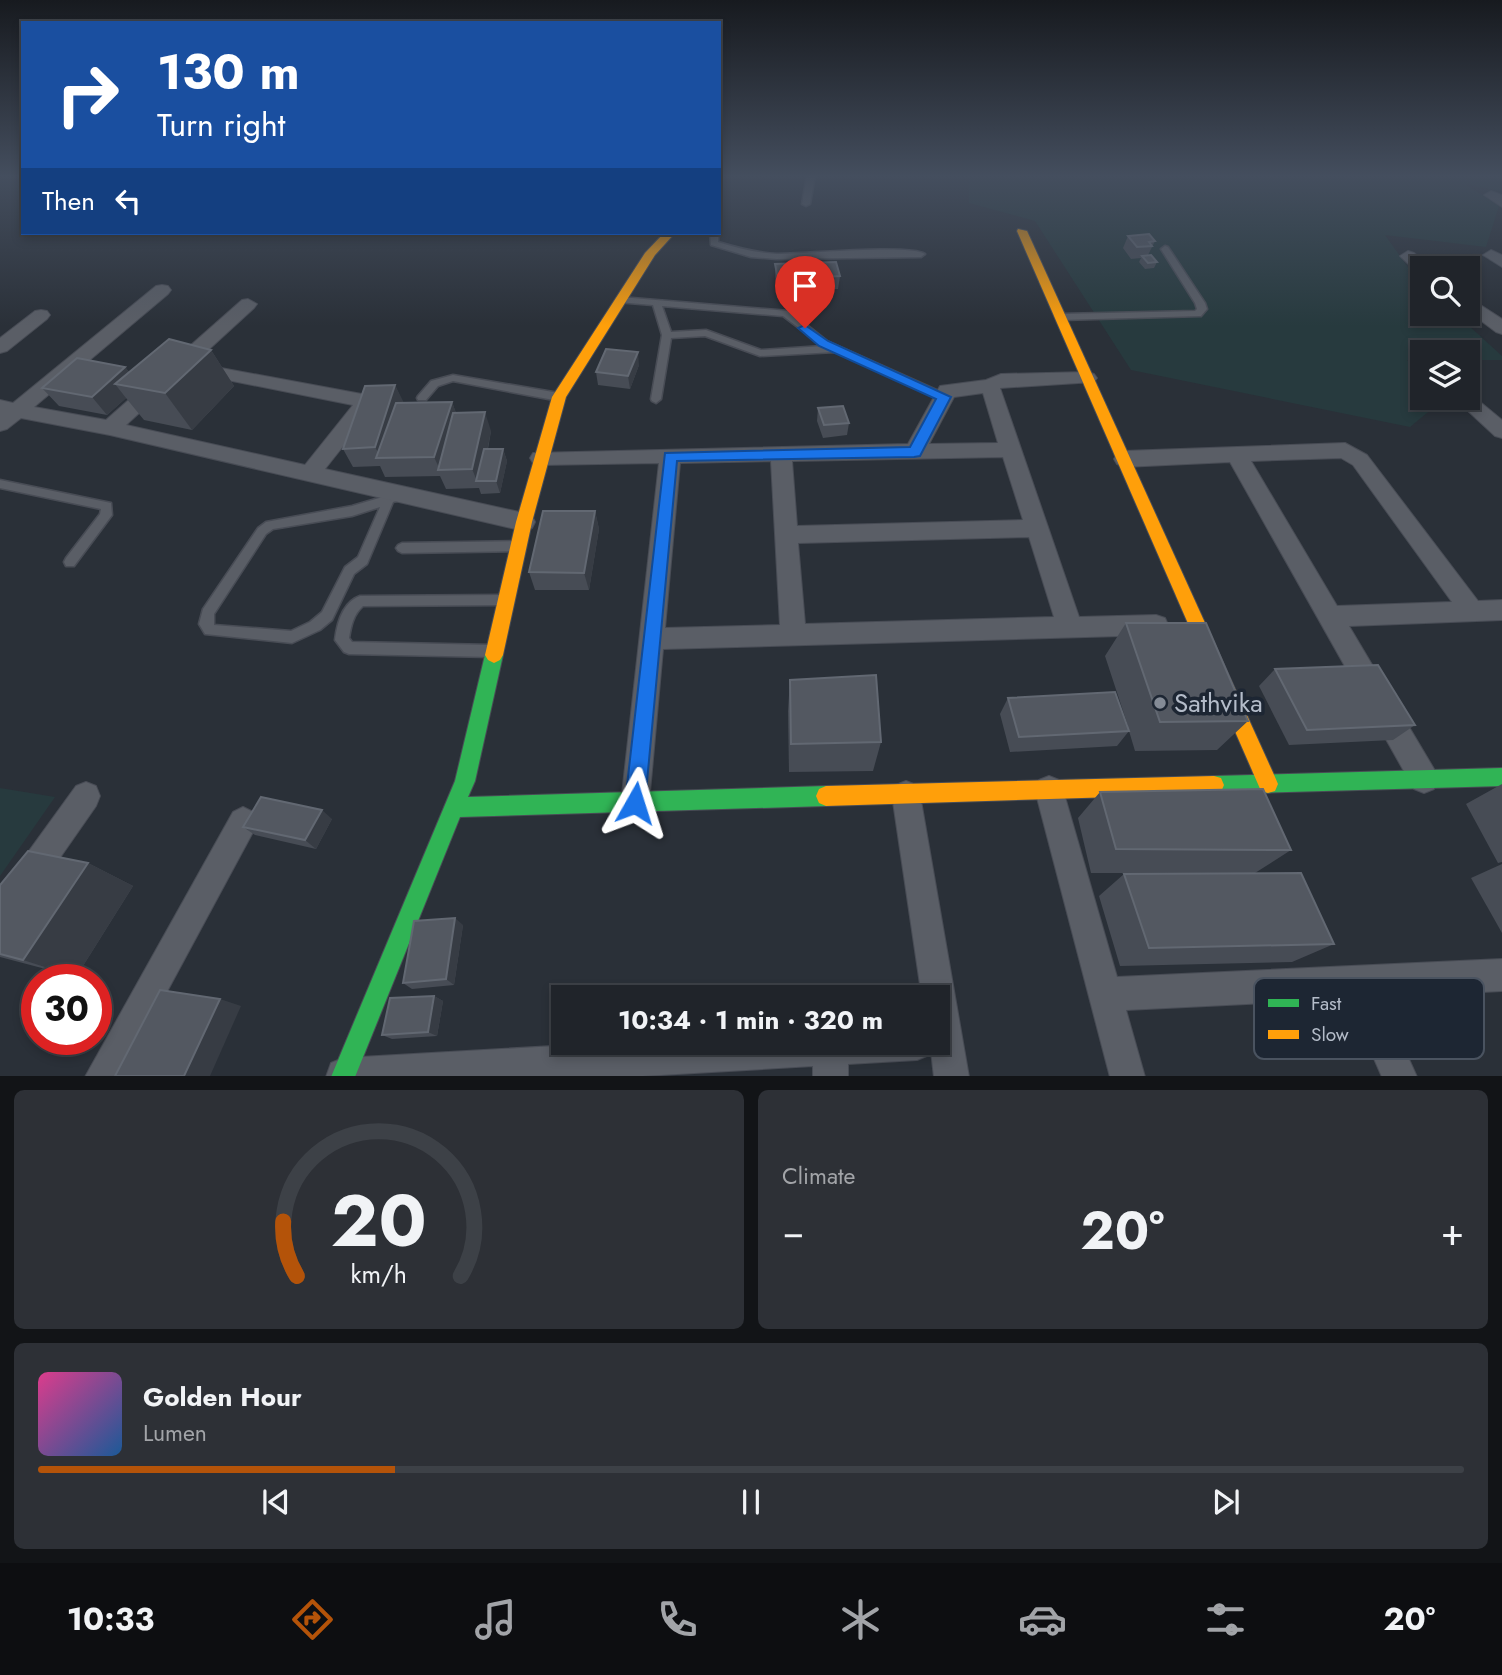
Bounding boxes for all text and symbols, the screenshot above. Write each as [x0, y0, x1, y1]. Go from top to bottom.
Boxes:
text: 130 m [157, 37, 300, 107]
icon: right [42, 49, 133, 140]
text: Turn right [157, 102, 286, 148]
text: Then [42, 182, 95, 220]
icon: left [109, 182, 147, 220]
pin [775, 256, 835, 328]
map controls [1410, 256, 1480, 410]
button: search [1410, 256, 1480, 326]
icon: arrive [786, 267, 824, 305]
button: layers [1410, 340, 1480, 410]
place label: Sathvika [1174, 684, 1263, 722]
marker: Sathvika [1152, 695, 1168, 711]
position arrow [598, 766, 672, 840]
speed limit sign: 30 [21, 964, 112, 1055]
legend [1254, 978, 1484, 1059]
text: Fast [1311, 990, 1342, 1017]
text: 10:34 · 1 min · 320 m [618, 1001, 883, 1039]
text: Slow [1311, 1021, 1349, 1048]
text: Climate [782, 1159, 855, 1193]
text: 20 [331, 1168, 427, 1273]
text: 20° [1081, 1193, 1165, 1269]
text: − [782, 1204, 804, 1259]
text: + [1441, 1204, 1464, 1259]
text: km/h [351, 1255, 407, 1291]
text: Golden Hour [143, 1378, 302, 1416]
text: Lumen [143, 1416, 207, 1450]
icon: previous [257, 1483, 295, 1521]
icon: pause [732, 1483, 770, 1521]
icon: next [1207, 1483, 1245, 1521]
icon: directions [288, 1595, 337, 1644]
icon: music [471, 1595, 520, 1644]
icon: phone [653, 1595, 702, 1644]
icon: climate [836, 1595, 885, 1644]
icon: car [1018, 1595, 1067, 1644]
icon: filters [1201, 1595, 1250, 1644]
text: 10:33 [67, 1596, 154, 1642]
text: 20° [1383, 1596, 1435, 1642]

